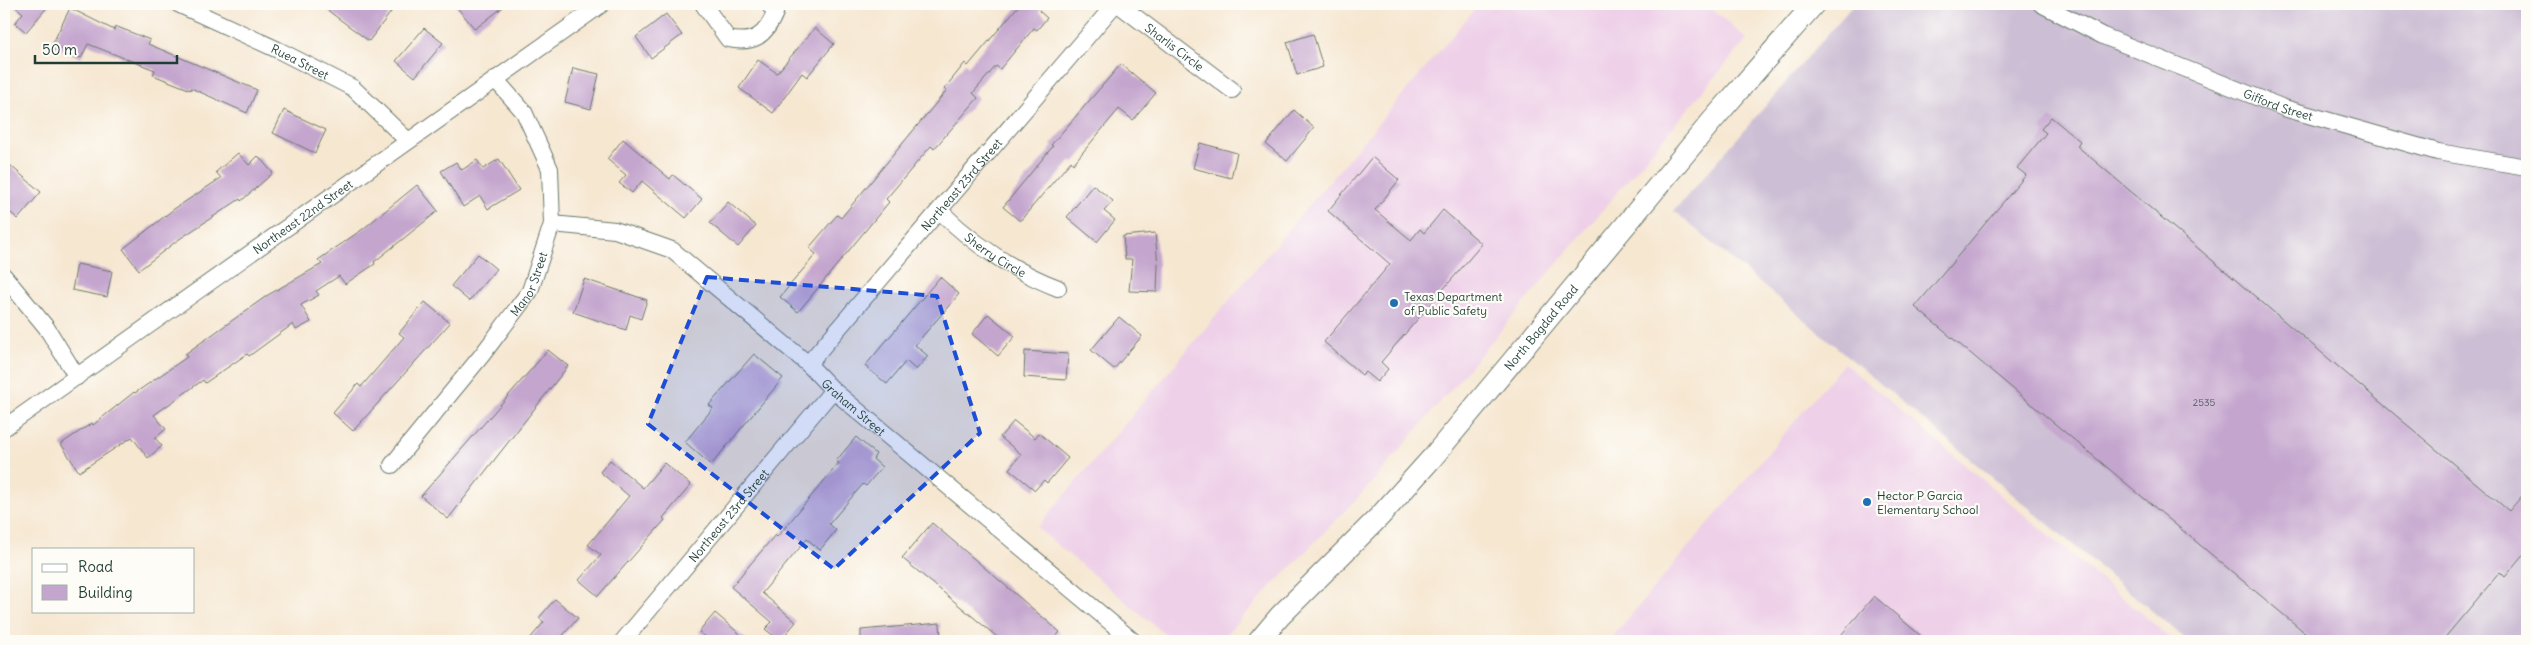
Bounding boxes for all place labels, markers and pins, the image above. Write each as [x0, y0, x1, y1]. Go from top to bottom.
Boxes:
place label: Texas Department of Public Safety [1404, 289, 1502, 318]
marker: Texas Department of Public Safety [1388, 297, 1400, 309]
place label: Hector P Garcia Elementary School [1877, 488, 1978, 517]
marker: Hector P Garcia Elementary School [1861, 496, 1873, 508]

